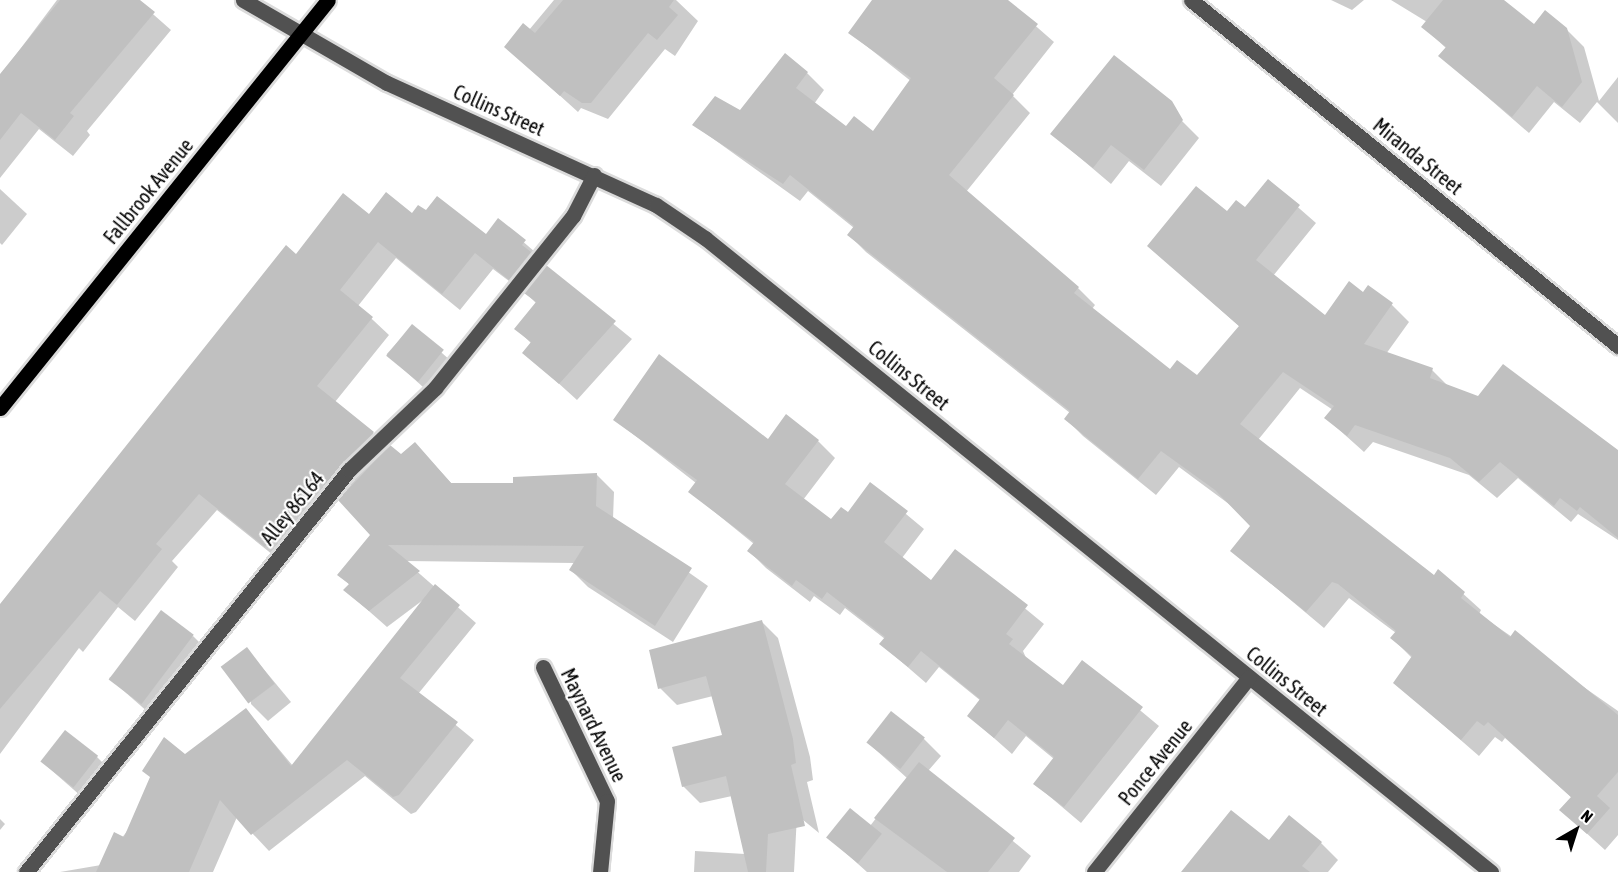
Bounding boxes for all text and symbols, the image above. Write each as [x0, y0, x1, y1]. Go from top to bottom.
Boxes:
street label: Collins Street [450, 79, 548, 141]
street label: Miranda Street [1369, 113, 1467, 199]
street label: Fallbrook Avenue [98, 133, 198, 249]
street label: Collins Street [864, 335, 954, 415]
street label: Alley 86164 [255, 467, 329, 549]
street label: Collins Street [1242, 641, 1332, 721]
street label: Maynard Avenue [556, 664, 632, 786]
street label: Ponce Avenue [1113, 714, 1197, 810]
north arrow [1546, 800, 1606, 860]
text: N [1578, 806, 1597, 826]

